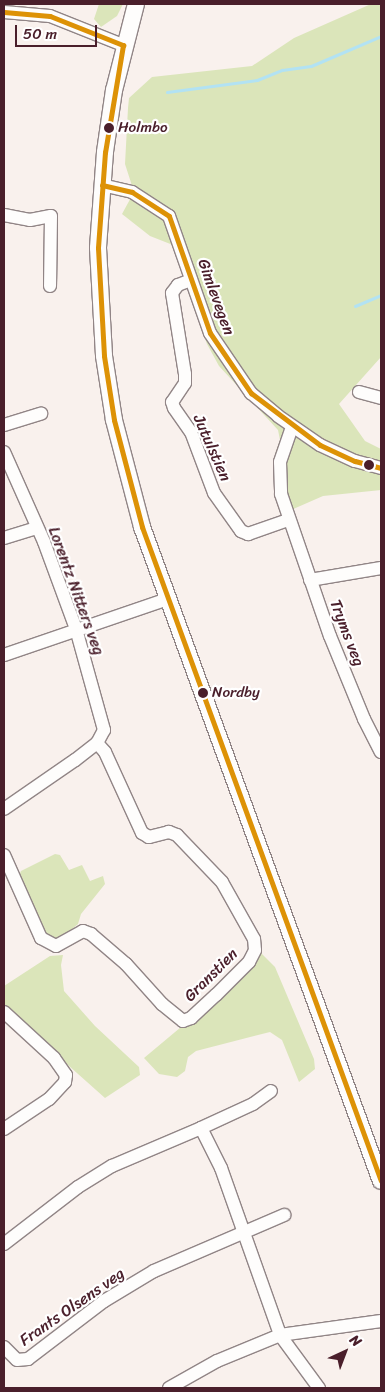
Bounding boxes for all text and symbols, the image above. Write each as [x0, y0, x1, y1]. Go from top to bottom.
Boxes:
scale bar [18, 15, 100, 47]
text: 50 m [23, 21, 57, 47]
place label: Holmbo [118, 119, 168, 137]
marker: Holmbo [104, 123, 114, 133]
street label: Gimlevegen [193, 256, 239, 338]
street label: Jutulstien [189, 412, 235, 484]
unlabelled marker [364, 460, 374, 470]
street label: Lorentz Nitters veg [44, 524, 108, 658]
street label: Tryms veg [326, 597, 368, 669]
place label: Nordby [212, 684, 260, 702]
marker: Nordby [198, 688, 208, 698]
street label: Granstien [180, 944, 242, 1006]
street label: Frants Olsens veg [16, 1263, 128, 1351]
north arrow [320, 1327, 370, 1377]
text: N [343, 1328, 368, 1353]

